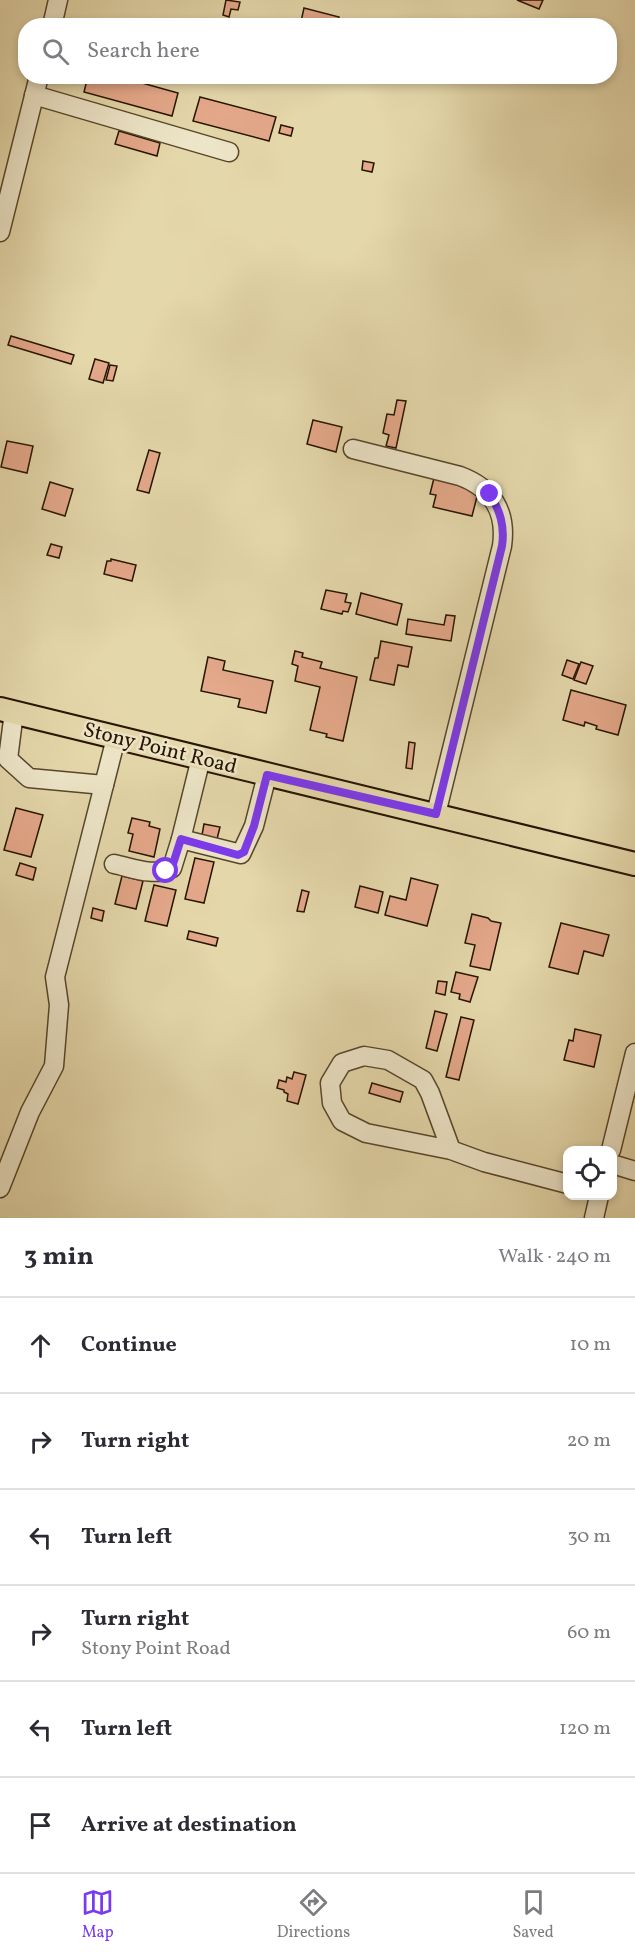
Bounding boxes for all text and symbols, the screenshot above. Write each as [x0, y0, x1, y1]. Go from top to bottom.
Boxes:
search box [18, 18, 617, 84]
icon: search [39, 35, 72, 68]
text: Search here [87, 36, 200, 67]
route end [476, 480, 502, 506]
street label: Stony Point Road [80, 716, 240, 782]
route start [152, 857, 178, 883]
map controls [563, 1146, 617, 1200]
button: locate [563, 1146, 617, 1200]
text: 3 min [24, 1239, 94, 1275]
text: Walk · 240 m [498, 1243, 611, 1271]
icon: ahead [24, 1329, 57, 1362]
text: Continue [81, 1330, 177, 1361]
text: 10 m [570, 1331, 611, 1359]
icon: right [24, 1425, 57, 1458]
text: Turn right [81, 1426, 189, 1457]
text: 20 m [567, 1427, 611, 1455]
icon: left [24, 1521, 57, 1554]
text: Turn left [81, 1522, 172, 1553]
text: 30 m [567, 1523, 611, 1551]
text: Turn right [81, 1604, 189, 1635]
icon: right [24, 1617, 57, 1650]
text: 60 m [567, 1619, 611, 1647]
text: Stony Point Road [81, 1635, 231, 1663]
icon: left [24, 1713, 57, 1746]
text: Turn left [81, 1714, 172, 1745]
text: 120 m [559, 1715, 611, 1743]
icon: arrive [24, 1809, 57, 1842]
text: Arrive at destination [81, 1810, 297, 1841]
tab: Map [81, 1886, 114, 1944]
tab: Directions [277, 1886, 350, 1944]
tab: Saved [513, 1886, 554, 1944]

